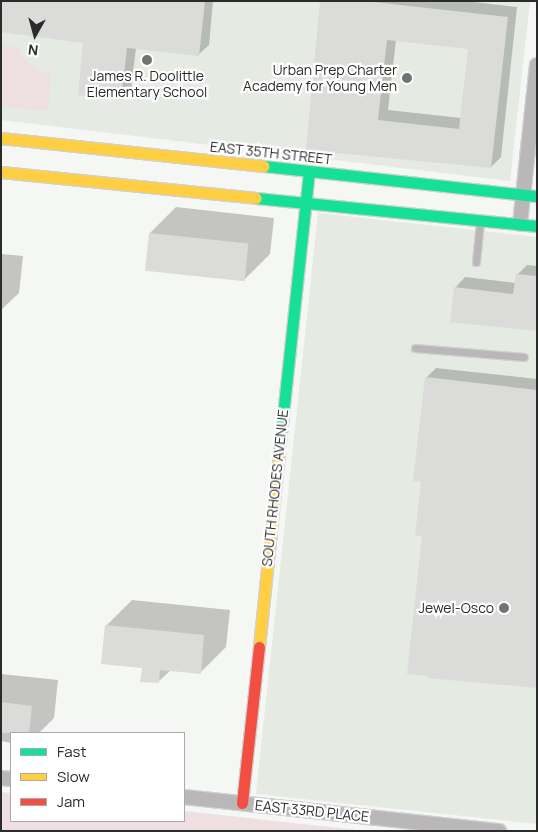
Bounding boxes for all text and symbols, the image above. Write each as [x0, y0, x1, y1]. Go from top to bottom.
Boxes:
north arrow [10, 10, 60, 60]
text: N [27, 40, 39, 60]
marker: James R. Doolittle Elementary School [141, 54, 153, 66]
place label: Urban Prep Charter Academy for Young Men [243, 62, 397, 94]
place label: James R. Doolittle Elementary School [87, 68, 207, 100]
marker: Urban Prep Charter Academy for Young Men [401, 72, 413, 84]
street label: EAST 35TH STREET [209, 138, 333, 168]
street label: SOUTH RHODES AVENUE [258, 409, 292, 567]
place label: Jewel-Osco [419, 600, 494, 616]
marker: Jewel-Osco [498, 602, 510, 614]
legend [10, 732, 185, 822]
text: Fast [57, 741, 86, 762]
text: Slow [57, 766, 90, 787]
text: Jam [57, 791, 85, 812]
street label: EAST 33RD PLACE [254, 797, 370, 825]

